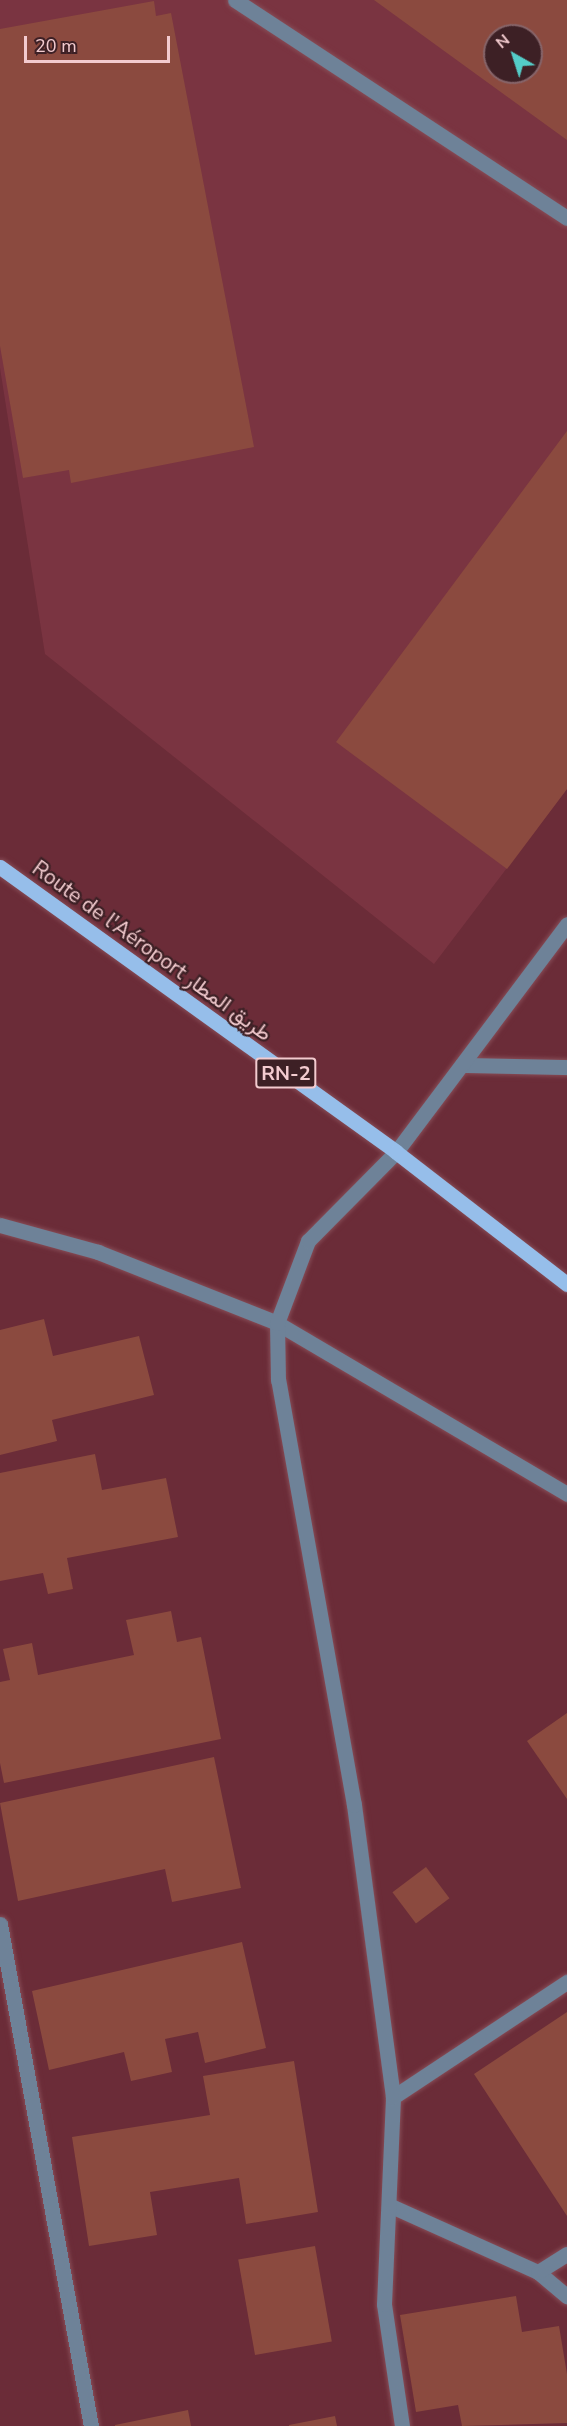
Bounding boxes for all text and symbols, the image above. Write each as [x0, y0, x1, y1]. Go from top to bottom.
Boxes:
scale bar [27, 24, 172, 62]
north arrow [483, 24, 543, 84]
text: N [491, 29, 515, 54]
text: 20 m [35, 34, 77, 58]
street label: Route de l'Aéroport طريق المطار [27, 856, 277, 1046]
road number: RN-2 [254, 1056, 318, 1090]

